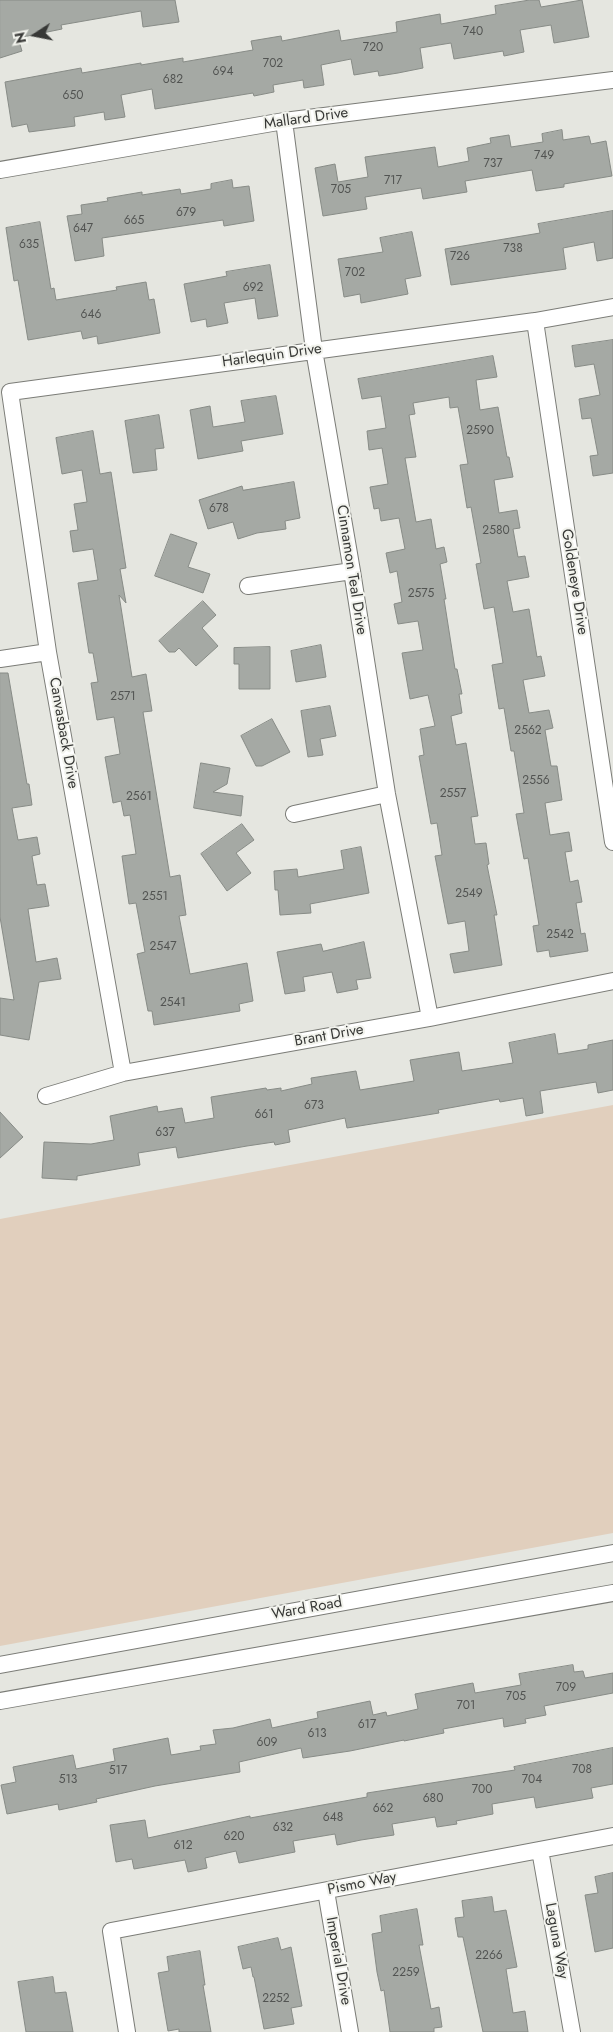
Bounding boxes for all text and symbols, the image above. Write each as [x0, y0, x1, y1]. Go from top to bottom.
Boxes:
north arrow [10, 10, 60, 60]
house number: 740 [463, 25, 483, 39]
text: N [9, 30, 31, 45]
house number: 720 [363, 41, 383, 55]
house number: 702 [263, 57, 283, 71]
house number: 694 [213, 65, 233, 79]
house number: 682 [163, 73, 183, 87]
house number: 650 [63, 89, 83, 103]
street label: Mallard Drive [263, 104, 349, 134]
house number: 749 [534, 149, 554, 163]
house number: 737 [484, 157, 502, 171]
house number: 717 [384, 174, 402, 188]
house number: 705 [331, 183, 351, 197]
house number: 679 [176, 206, 196, 220]
house number: 665 [124, 214, 144, 228]
house number: 647 [73, 222, 93, 236]
house number: 635 [19, 238, 39, 252]
house number: 738 [503, 242, 523, 256]
house number: 726 [450, 250, 470, 264]
house number: 702 [345, 266, 365, 280]
house number: 692 [243, 281, 263, 295]
house number: 646 [81, 308, 101, 322]
street label: Harlequin Drive [221, 340, 323, 372]
house number: 2590 [466, 424, 494, 438]
house number: 678 [209, 502, 229, 516]
street label: Cinnamon Teal Drive [332, 504, 370, 636]
house number: 2580 [482, 524, 510, 538]
street label: Goldeneye Drive [557, 528, 591, 636]
house number: 2575 [408, 587, 434, 601]
street label: Canvasback Drive [44, 676, 82, 790]
house number: 2571 [110, 690, 136, 704]
house number: 2562 [514, 724, 542, 738]
house number: 2556 [522, 774, 550, 788]
house number: 2557 [440, 787, 466, 801]
house number: 2561 [126, 790, 152, 804]
house number: 2549 [455, 887, 483, 901]
house number: 2551 [142, 890, 168, 904]
house number: 2542 [546, 928, 574, 942]
house number: 2547 [150, 940, 176, 954]
house number: 2541 [160, 996, 186, 1010]
street label: Brant Drive [293, 1021, 365, 1051]
house number: 673 [304, 1099, 324, 1113]
house number: 661 [254, 1108, 274, 1122]
house number: 637 [155, 1126, 175, 1140]
street label: Ward Road [270, 1594, 344, 1624]
house number: 709 [556, 1681, 576, 1695]
house number: 705 [506, 1690, 526, 1704]
house number: 701 [457, 1699, 475, 1713]
house number: 617 [358, 1718, 376, 1732]
house number: 613 [308, 1727, 326, 1741]
house number: 609 [256, 1736, 278, 1750]
house number: 708 [572, 1763, 592, 1777]
house number: 517 [109, 1764, 127, 1778]
house number: 513 [59, 1773, 77, 1787]
house number: 704 [522, 1773, 542, 1787]
house number: 700 [472, 1783, 492, 1797]
house number: 680 [423, 1792, 443, 1806]
house number: 662 [373, 1802, 393, 1816]
house number: 648 [323, 1811, 343, 1825]
house number: 632 [273, 1821, 293, 1835]
house number: 620 [224, 1830, 244, 1844]
house number: 612 [173, 1839, 193, 1853]
street label: Pismo Way [326, 1869, 398, 1899]
street label: Laguna Way [540, 1901, 572, 1981]
street label: Imperial Drive [321, 1916, 355, 2006]
house number: 2266 [475, 1949, 503, 1963]
house number: 2259 [392, 1966, 420, 1980]
house number: 2252 [262, 1992, 290, 2006]

